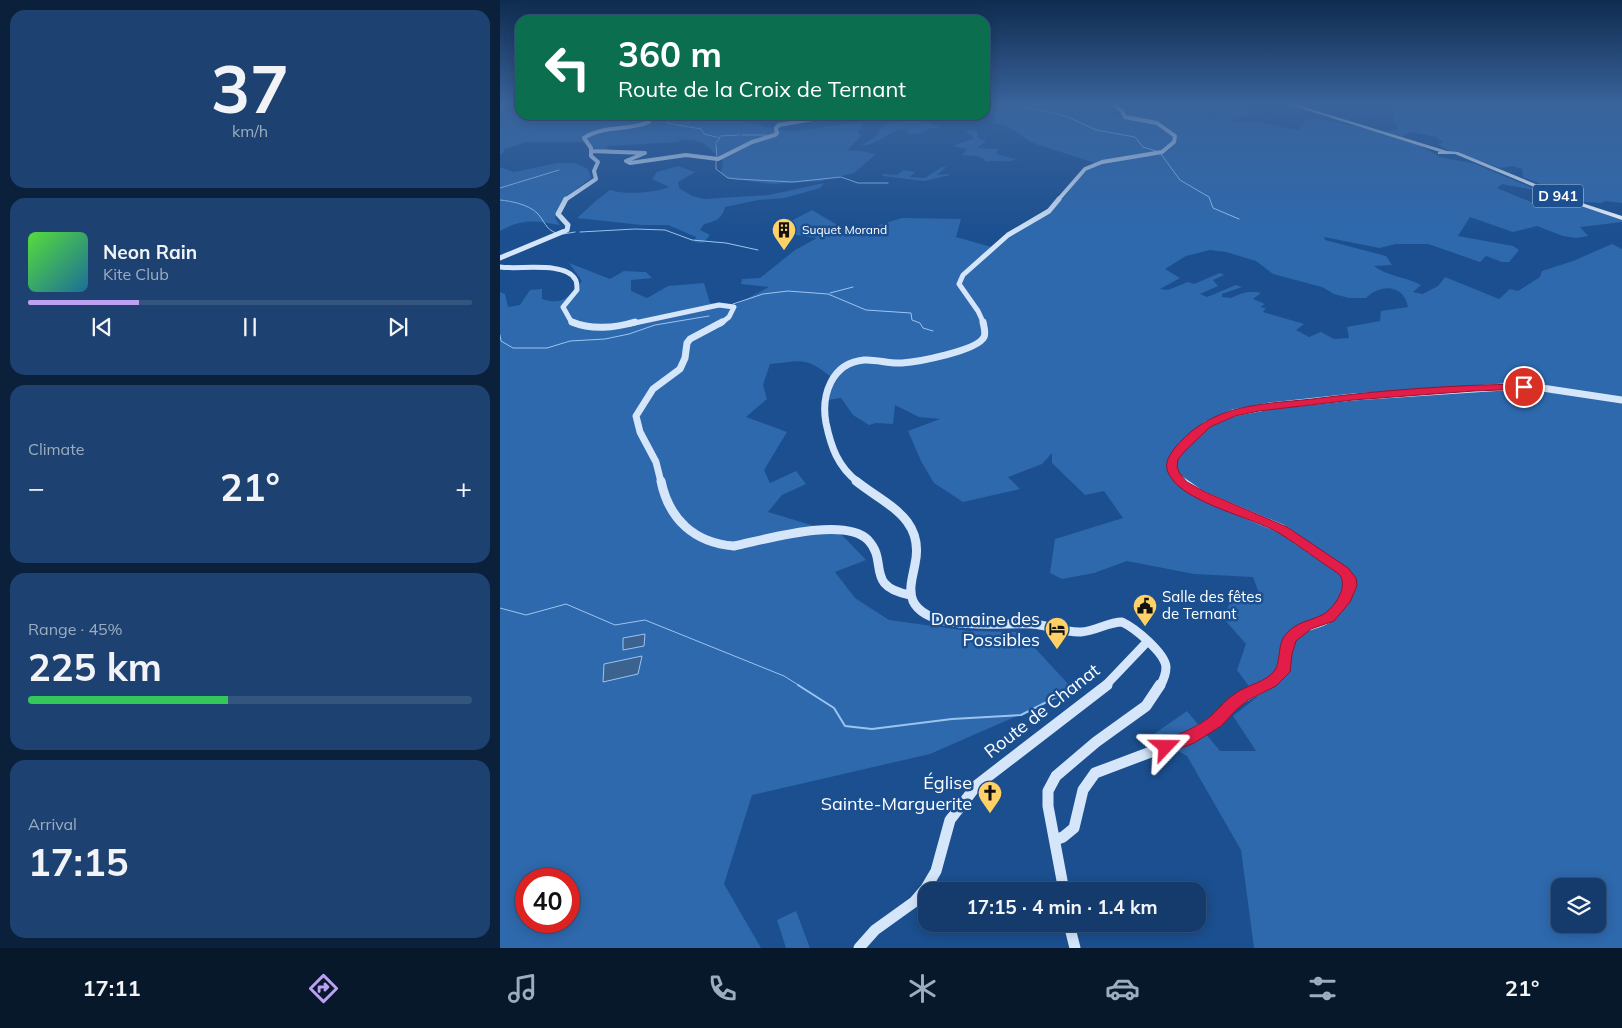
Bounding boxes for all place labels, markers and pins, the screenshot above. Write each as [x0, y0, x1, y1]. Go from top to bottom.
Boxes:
building icon: Suquet Morand [771, 217, 797, 251]
place label: Suquet Morand [802, 222, 887, 237]
pin [1503, 366, 1545, 408]
place label: Salle des fêtes de Ternant [1162, 587, 1262, 623]
public building icon: Salle des fêtes de Ternant [1132, 593, 1158, 627]
place label: Domaine des Possibles [931, 607, 1040, 651]
hotel icon: Domaine des Possibles [1044, 616, 1070, 650]
place label: Église Sainte-Marguerite [821, 771, 972, 815]
church icon: Église Sainte-Marguerite [977, 780, 1003, 814]

